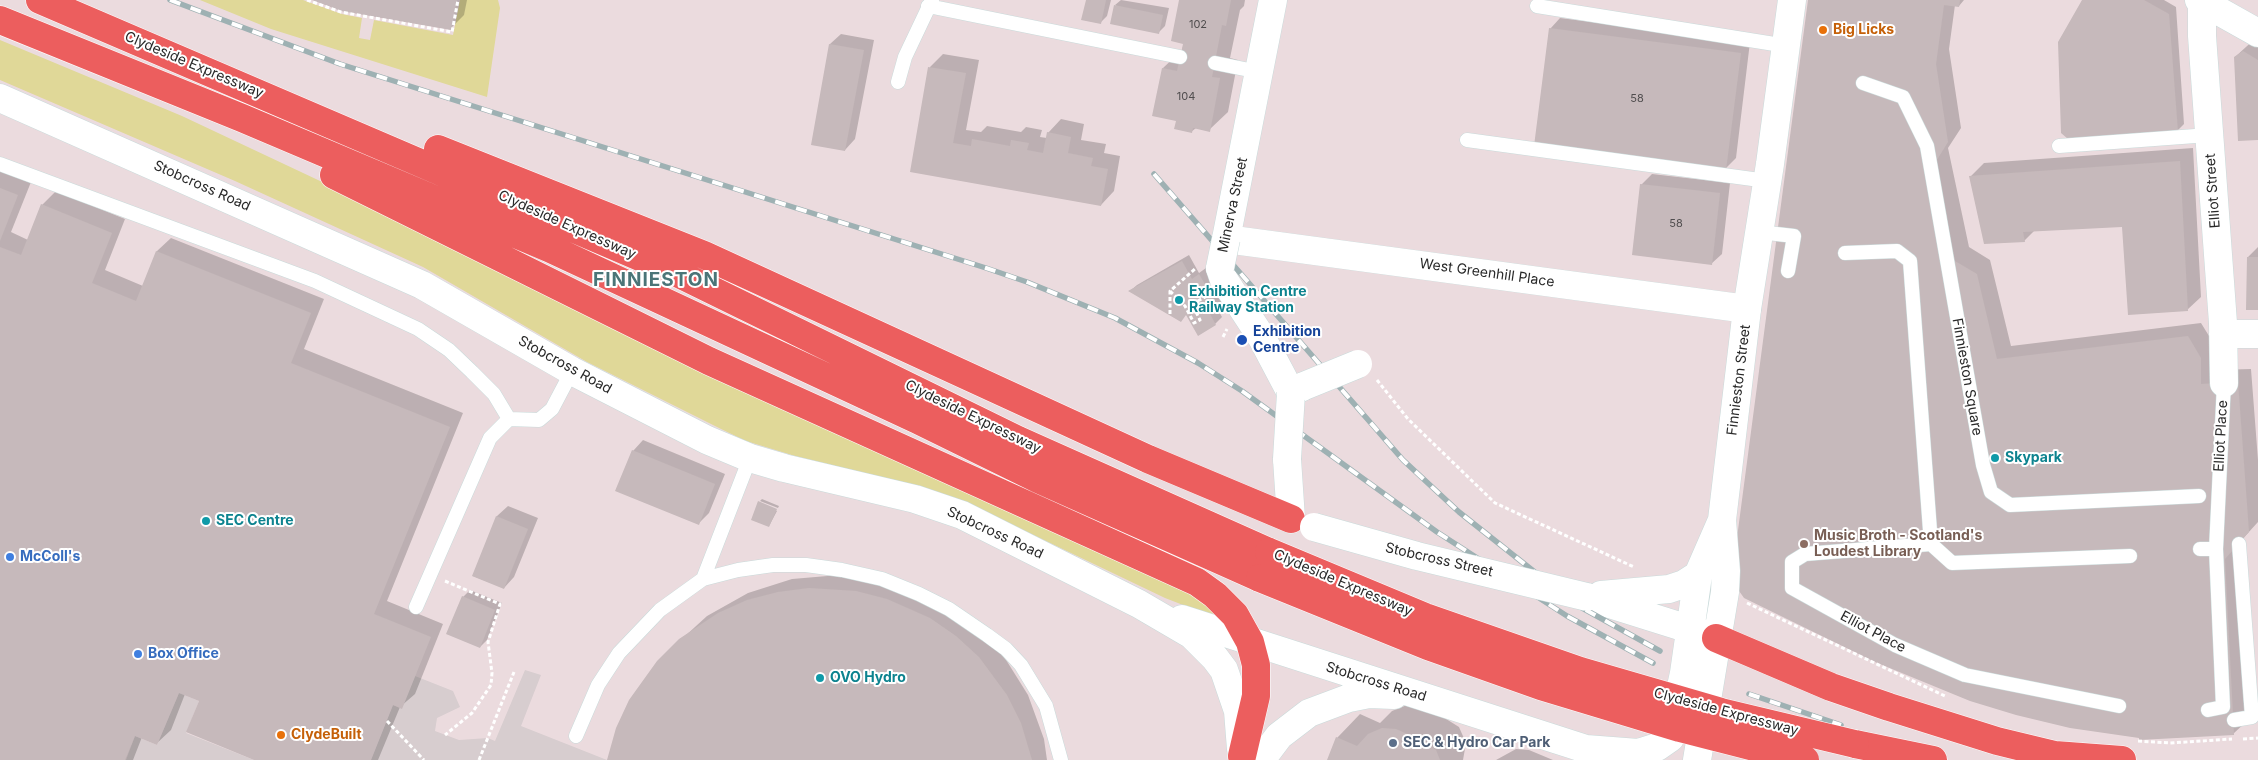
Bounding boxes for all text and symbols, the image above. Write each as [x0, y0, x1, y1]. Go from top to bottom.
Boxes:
house number: 102 [1189, 18, 1207, 32]
place label: Big Licks [1833, 22, 1894, 38]
marker: Big Licks [1817, 24, 1829, 36]
street label: Clydeside Expressway [122, 28, 266, 102]
house number: 104 [1177, 90, 1195, 104]
house number: 58 [1630, 92, 1644, 106]
street label: Elliot Street [2202, 153, 2224, 229]
street label: Minerva Street [1215, 156, 1251, 254]
street label: Stobcross Road [151, 157, 253, 215]
street label: Clydeside Expressway [495, 187, 639, 263]
house number: 58 [1669, 217, 1683, 231]
street label: West Greenhill Place [1419, 255, 1555, 291]
district label: FINNIESTON [592, 269, 720, 291]
place label: Exhibition Centre Railway Station [1189, 284, 1307, 316]
marker: Exhibition Centre Railway Station [1173, 294, 1185, 306]
street label: Finnieston Square [1948, 317, 1986, 437]
place label: Exhibition Centre [1253, 324, 1321, 357]
street label: Finnieston Street [1724, 324, 1754, 436]
street label: Stobcross Road [515, 332, 615, 398]
marker: Exhibition Centre [1235, 333, 1249, 347]
street label: Clydeside Expressway [902, 377, 1044, 457]
street label: Elliot Place [2211, 400, 2231, 472]
place label: Skypark [2005, 450, 2062, 466]
marker: Skypark [1989, 452, 2001, 464]
street label: Stobcross Road [944, 503, 1046, 563]
place label: SEC Centre [216, 513, 294, 529]
marker: SEC Centre [200, 515, 212, 527]
place label: Music Broth - Scotland's Loudest Library [1814, 528, 1982, 560]
marker: Music Broth - Scotland's Loudest Library [1798, 538, 1810, 550]
street label: Stobcross Street [1383, 539, 1495, 581]
street label: Clydeside Expressway [1271, 546, 1415, 620]
place label: McColl's [20, 549, 80, 565]
marker: McColl's [4, 551, 16, 563]
street label: Elliot Place [1837, 608, 1909, 656]
place label: Box Office [148, 646, 219, 662]
marker: Box Office [132, 648, 144, 660]
street label: Stobcross Road [1324, 659, 1428, 705]
place label: OVO Hydro [830, 670, 906, 686]
marker: OVO Hydro [814, 672, 826, 684]
street label: Clydeside Expressway [1652, 685, 1800, 739]
place label: ClydeBuilt [291, 727, 362, 743]
marker: ClydeBuilt [275, 729, 287, 741]
place label: SEC & Hydro Car Park [1403, 735, 1550, 751]
marker: SEC & Hydro Car Park [1387, 737, 1399, 749]

